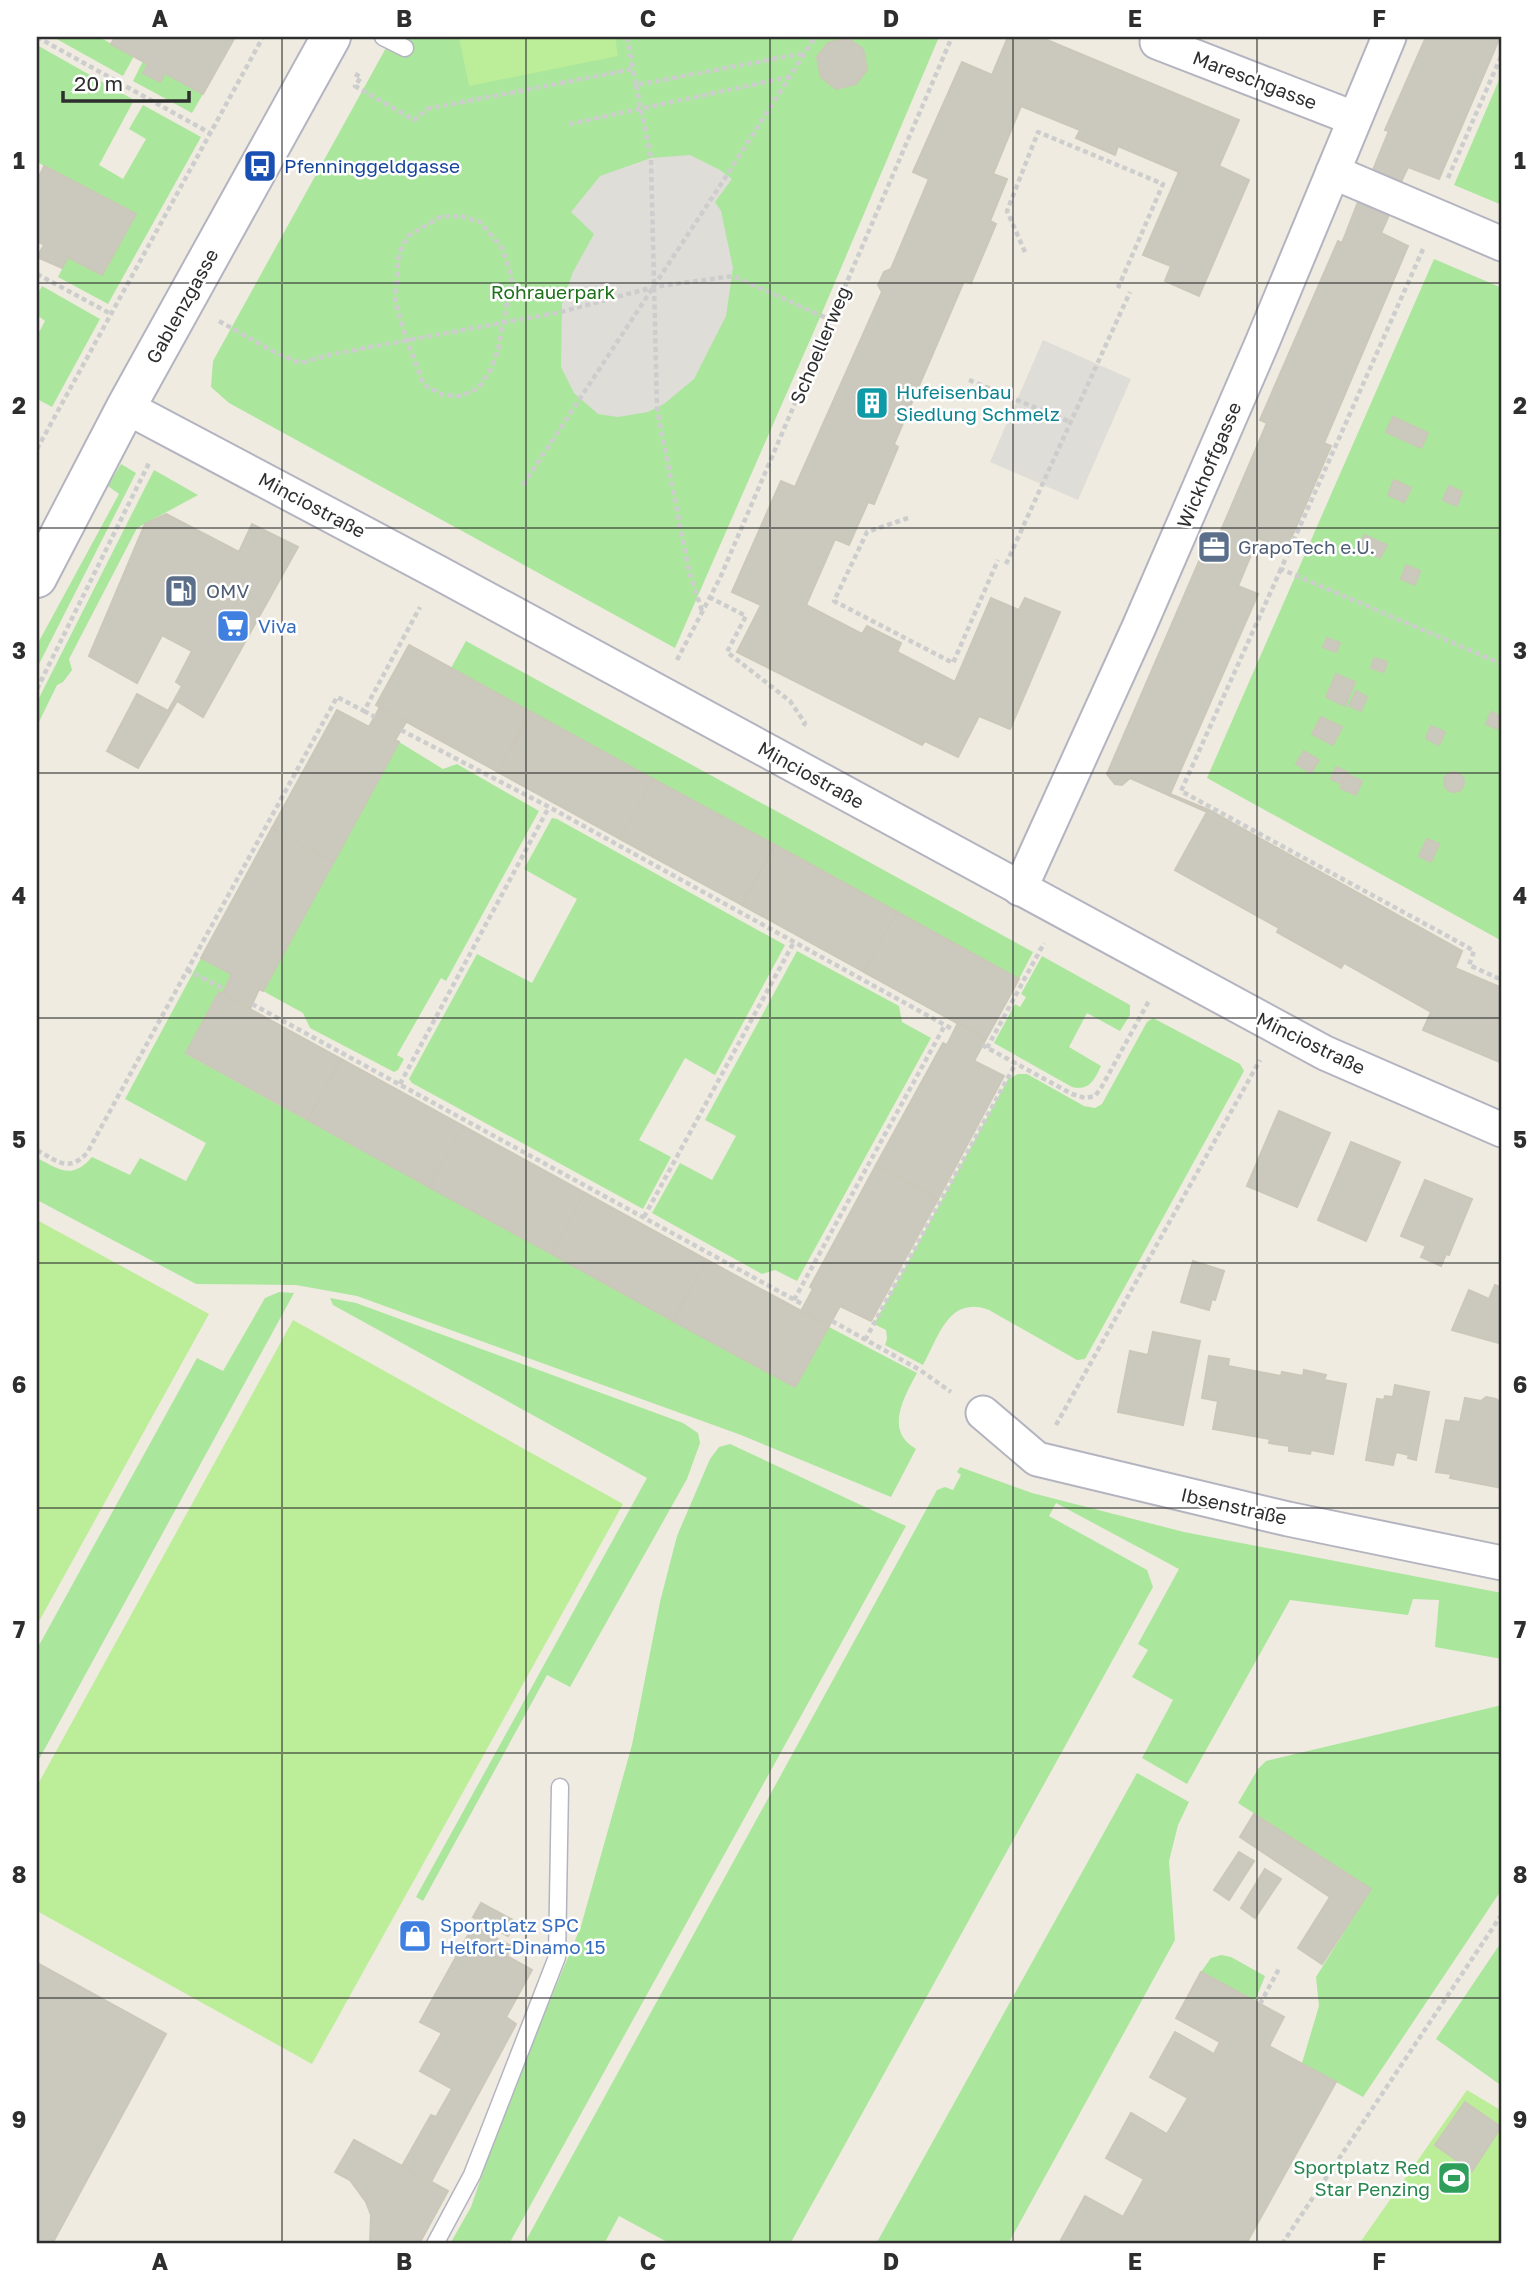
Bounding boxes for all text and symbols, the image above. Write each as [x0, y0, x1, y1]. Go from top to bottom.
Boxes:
text: A [152, 4, 169, 32]
text: B [396, 4, 412, 32]
text: C [640, 4, 656, 32]
text: D [883, 4, 899, 32]
text: E [1128, 4, 1142, 32]
text: F [1372, 4, 1386, 32]
street label: Mareschgasse [1190, 45, 1320, 114]
scale bar [63, 60, 189, 104]
text: 20 m [74, 70, 123, 96]
text: 1 [13, 146, 25, 174]
text: 1 [1514, 146, 1526, 174]
bus stop icon: Pfenninggeldgasse [241, 147, 279, 185]
place label: Pfenninggeldgasse [284, 154, 460, 177]
street label: Gablenzgasse [141, 244, 223, 367]
park label: Rohrauerpark [491, 280, 615, 303]
street label: Schoellerweg [784, 283, 855, 407]
place label: Hufeisenbau Siedlung Schmelz [896, 380, 1060, 425]
building icon: Hufeisenbau Siedlung Schmelz [853, 384, 891, 422]
text: 2 [12, 391, 26, 419]
text: 2 [1513, 391, 1527, 419]
street label: Wickhoffgasse [1172, 398, 1245, 531]
street label: Minciostraße [255, 467, 370, 542]
office icon: GrapoTech e.U. [1195, 528, 1233, 566]
place label: GrapoTech e.U. [1238, 535, 1375, 558]
fuel station icon: OMV [162, 572, 200, 610]
place label: OMV [206, 579, 249, 602]
supermarket icon: Viva [214, 607, 252, 645]
place label: Viva [258, 614, 297, 637]
text: 3 [12, 636, 26, 664]
text: 3 [1513, 636, 1527, 664]
street label: Minciostraße [754, 736, 868, 813]
text: 4 [12, 881, 26, 909]
text: 4 [1513, 881, 1527, 909]
street label: Minciostraße [1253, 1006, 1369, 1079]
text: 5 [12, 1125, 26, 1153]
text: 5 [1513, 1125, 1527, 1153]
text: 6 [12, 1370, 26, 1398]
text: 6 [1513, 1370, 1527, 1398]
street label: Ibsenstraße [1179, 1482, 1289, 1529]
text: 7 [13, 1615, 25, 1643]
text: 7 [1514, 1615, 1526, 1643]
text: 8 [12, 1860, 26, 1888]
text: 8 [1513, 1860, 1527, 1888]
place label: Sportplatz SPC Helfort-Dinamo 15 [440, 1913, 606, 1958]
shop icon: Sportplatz SPC Helfort-Dinamo 15 [396, 1917, 434, 1955]
text: 9 [12, 2105, 26, 2133]
text: 9 [1513, 2105, 1527, 2133]
place label: Sportplatz Red Star Penzing [1293, 2155, 1430, 2200]
sports icon: Sportplatz Red Star Penzing [1435, 2159, 1473, 2197]
text: A [152, 2247, 169, 2275]
text: B [396, 2247, 412, 2275]
text: C [640, 2247, 656, 2275]
text: D [883, 2247, 899, 2275]
text: E [1128, 2247, 1142, 2275]
text: F [1372, 2247, 1386, 2275]

